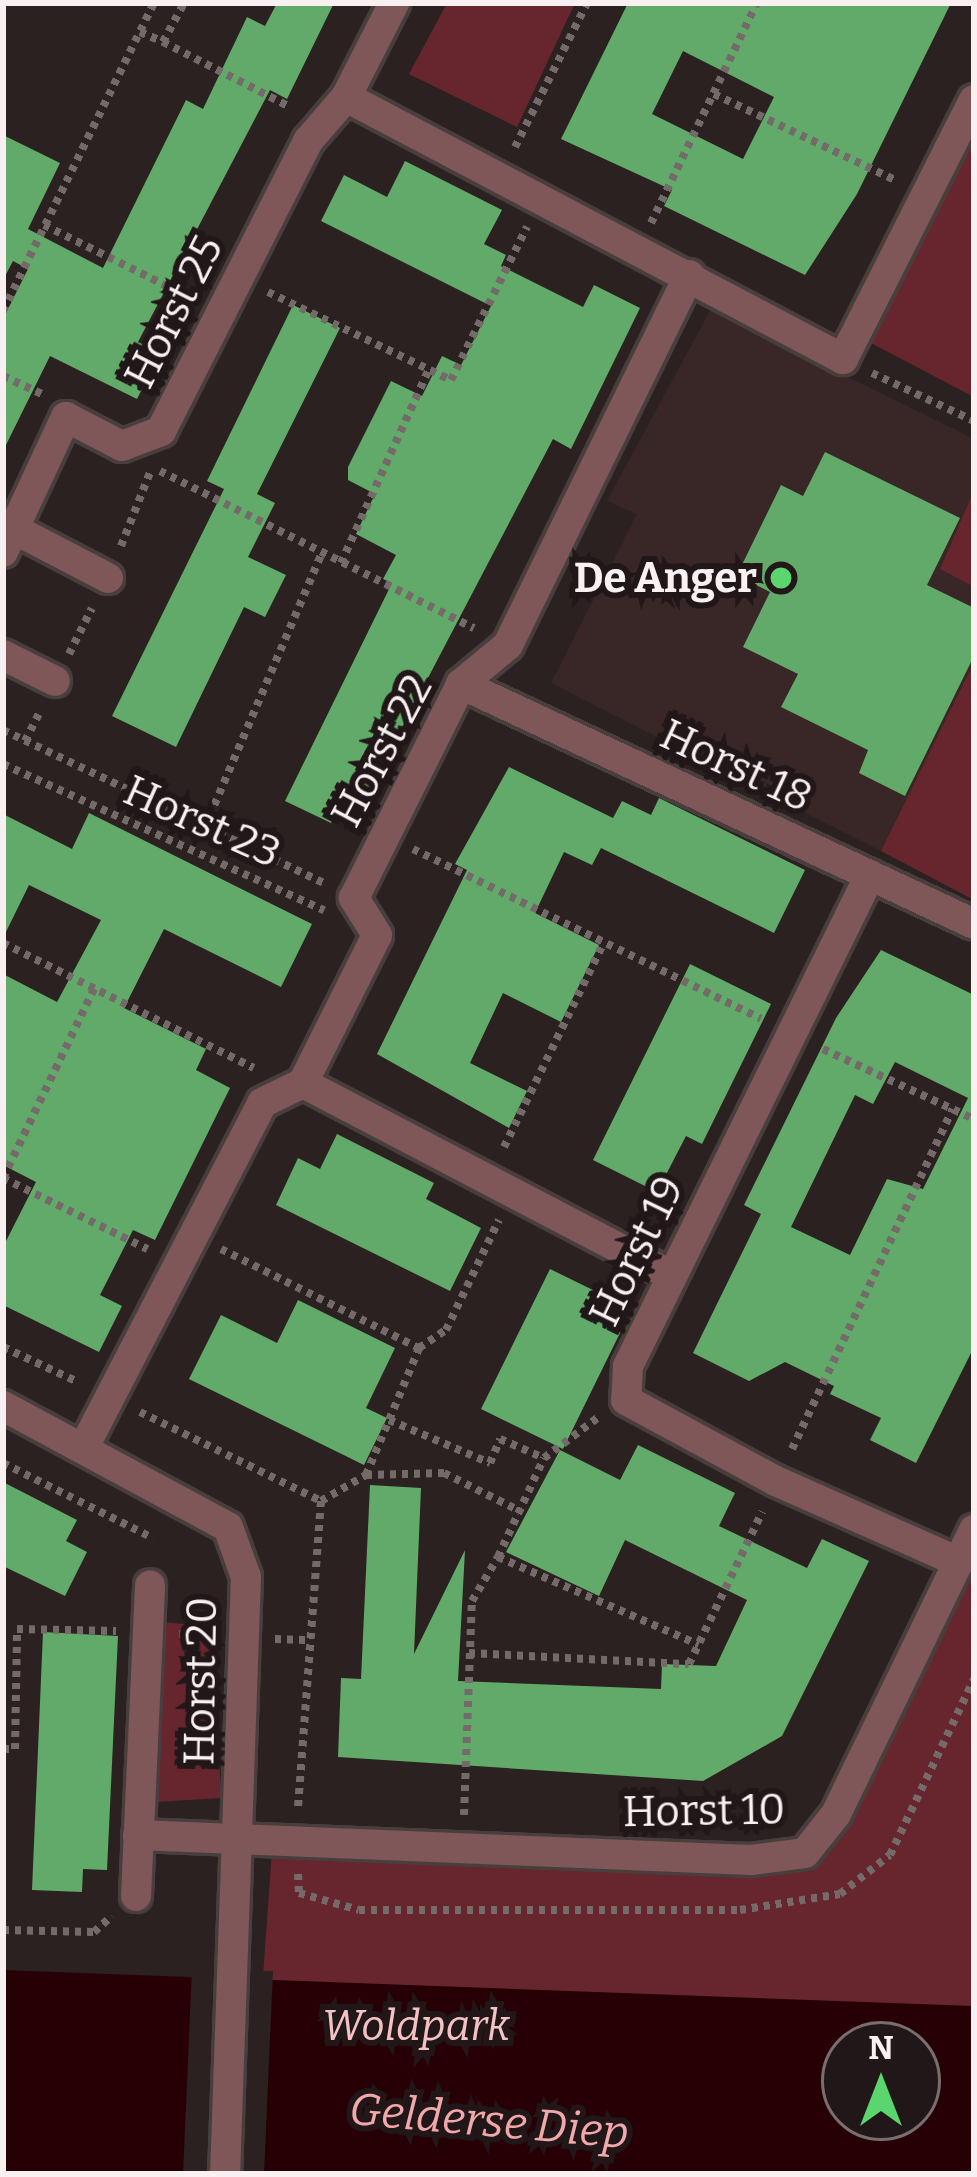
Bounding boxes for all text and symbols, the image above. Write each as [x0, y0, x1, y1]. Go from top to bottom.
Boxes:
street label: Horst 25 [114, 228, 234, 396]
place label: De Anger [574, 553, 757, 603]
marker: De Anger [768, 565, 794, 591]
street label: Horst 22 [321, 667, 443, 835]
street label: Horst 18 [652, 709, 820, 823]
street label: Horst 23 [116, 765, 288, 879]
street label: Horst 19 [579, 1168, 695, 1334]
street label: Horst 20 [174, 1596, 228, 1766]
street label: Horst 10 [622, 1784, 786, 1838]
park label: Woldpark [322, 2001, 510, 2051]
north arrow [821, 2021, 941, 2141]
text: N [868, 2028, 894, 2068]
water label: Gelderse Diep [347, 2083, 631, 2161]

